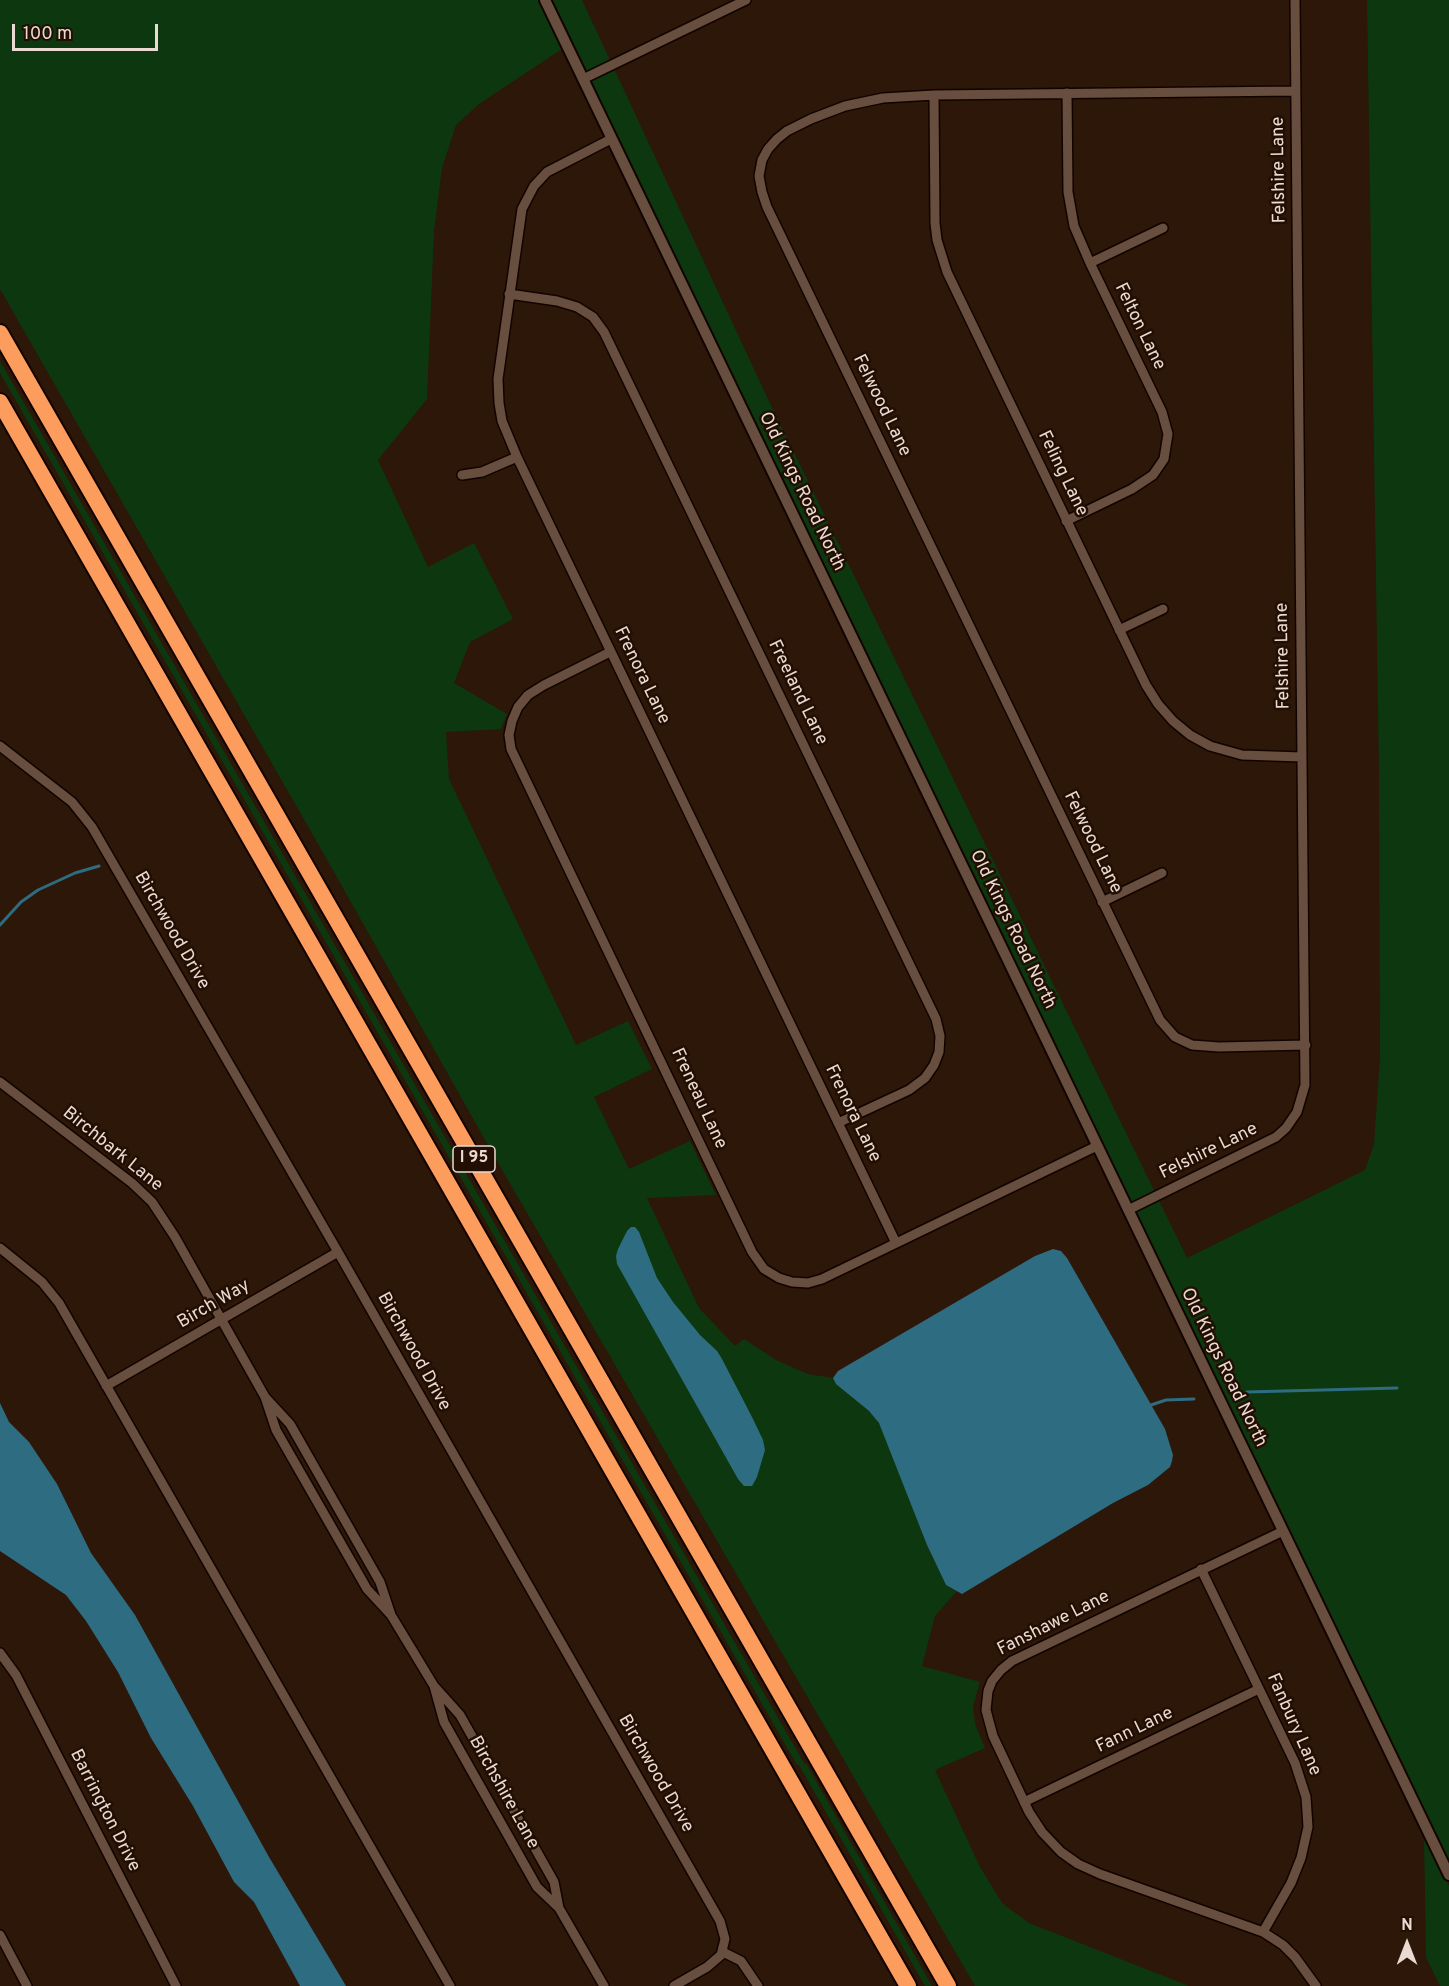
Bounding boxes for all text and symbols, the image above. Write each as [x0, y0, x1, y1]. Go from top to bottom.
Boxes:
scale bar [15, 12, 160, 50]
text: 100 m [23, 23, 72, 46]
street label: Felshire Lane [1268, 117, 1292, 223]
street label: Felton Lane [1109, 280, 1169, 374]
street label: Felwood Lane [847, 352, 915, 460]
street label: Old Kings Road North [753, 409, 849, 575]
street label: Feling Lane [1032, 428, 1092, 520]
street label: Felshire Lane [1272, 603, 1296, 709]
street label: Frenora Lane [608, 624, 674, 728]
street label: Freeland Lane [762, 637, 832, 749]
street label: Felwood Lane [1058, 789, 1126, 897]
street label: Old Kings Road North [964, 847, 1060, 1013]
street label: Birchwood Drive [129, 868, 213, 994]
street label: Freneau Lane [665, 1045, 731, 1153]
street label: Frenora Lane [819, 1062, 885, 1166]
street label: Birchbark Lane [58, 1103, 166, 1197]
street label: Felshire Lane [1156, 1119, 1262, 1185]
road number: I 95 [453, 1146, 495, 1172]
street label: Birch Way [174, 1276, 254, 1334]
street label: Old Kings Road North [1175, 1285, 1271, 1451]
street label: Birchwood Drive [372, 1289, 454, 1415]
street label: Fanshawe Lane [994, 1586, 1114, 1662]
street label: Fanbury Lane [1261, 1671, 1325, 1779]
street label: Fann Lane [1093, 1703, 1177, 1759]
street label: Birchwood Drive [613, 1711, 697, 1837]
street label: Birchshire Lane [463, 1733, 543, 1853]
street label: Barrington Drive [64, 1746, 144, 1876]
north arrow [1377, 1914, 1437, 1974]
text: N [1401, 1916, 1413, 1936]

